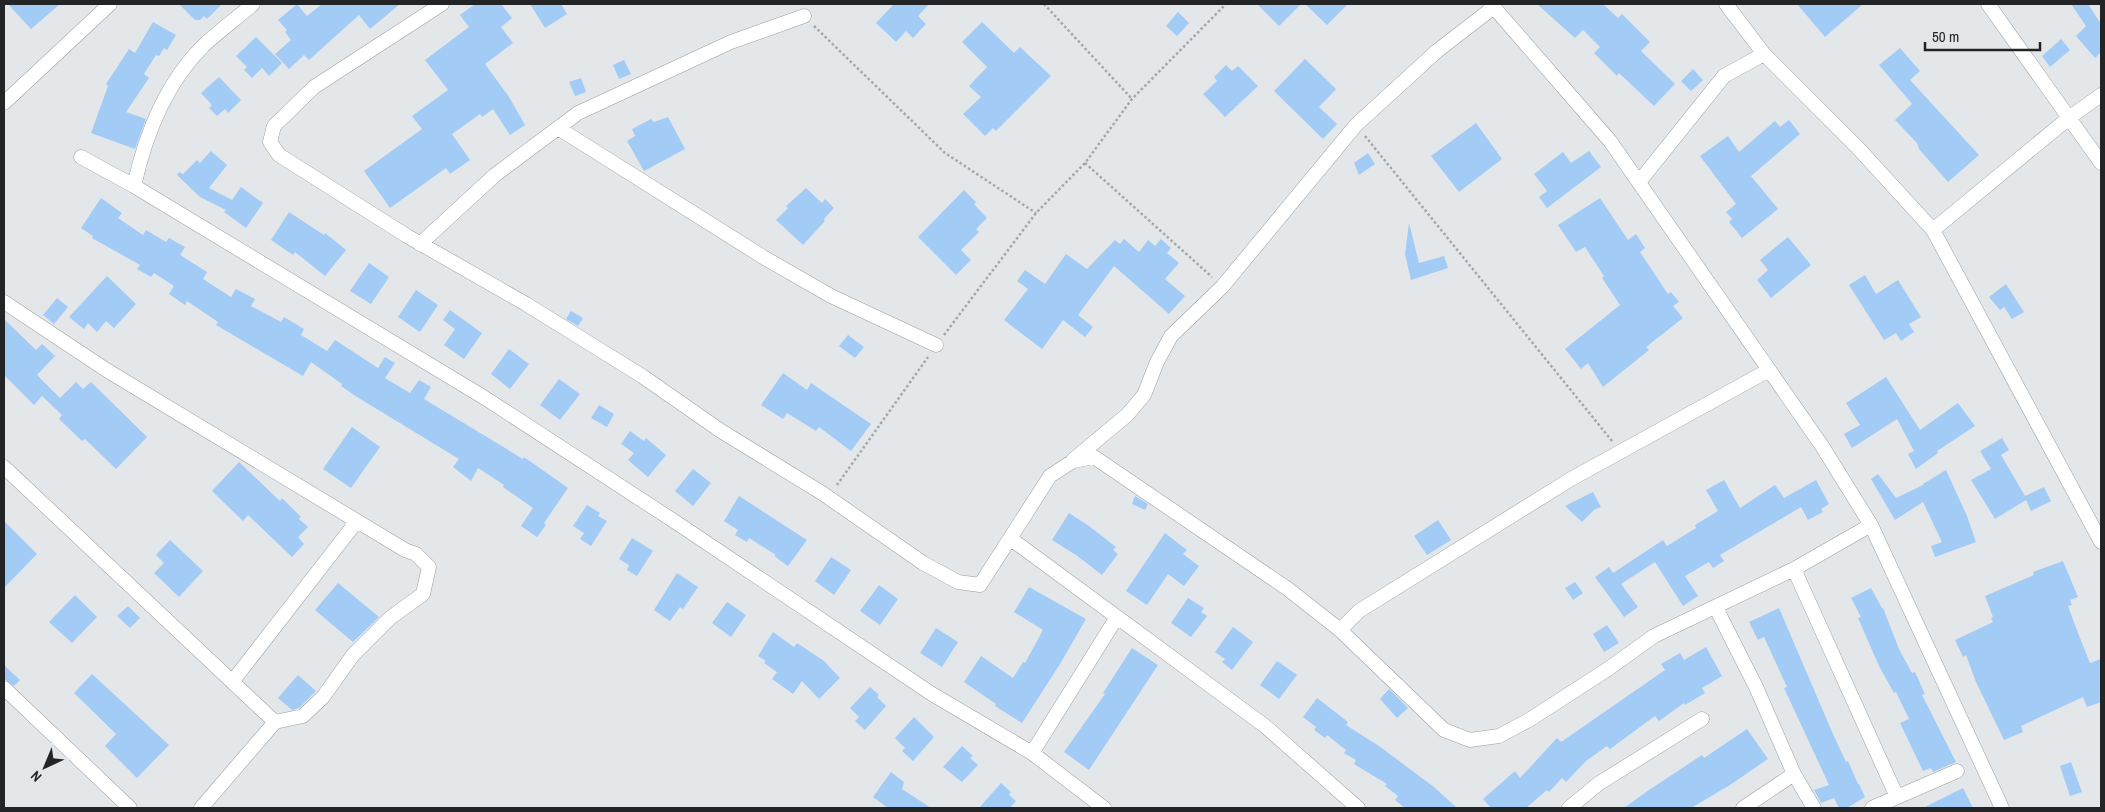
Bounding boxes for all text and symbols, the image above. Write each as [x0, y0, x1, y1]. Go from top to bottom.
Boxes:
scale bar [1925, 20, 2040, 52]
text: 50 m [1932, 26, 1959, 47]
north arrow [20, 742, 70, 792]
text: N [27, 767, 45, 786]

